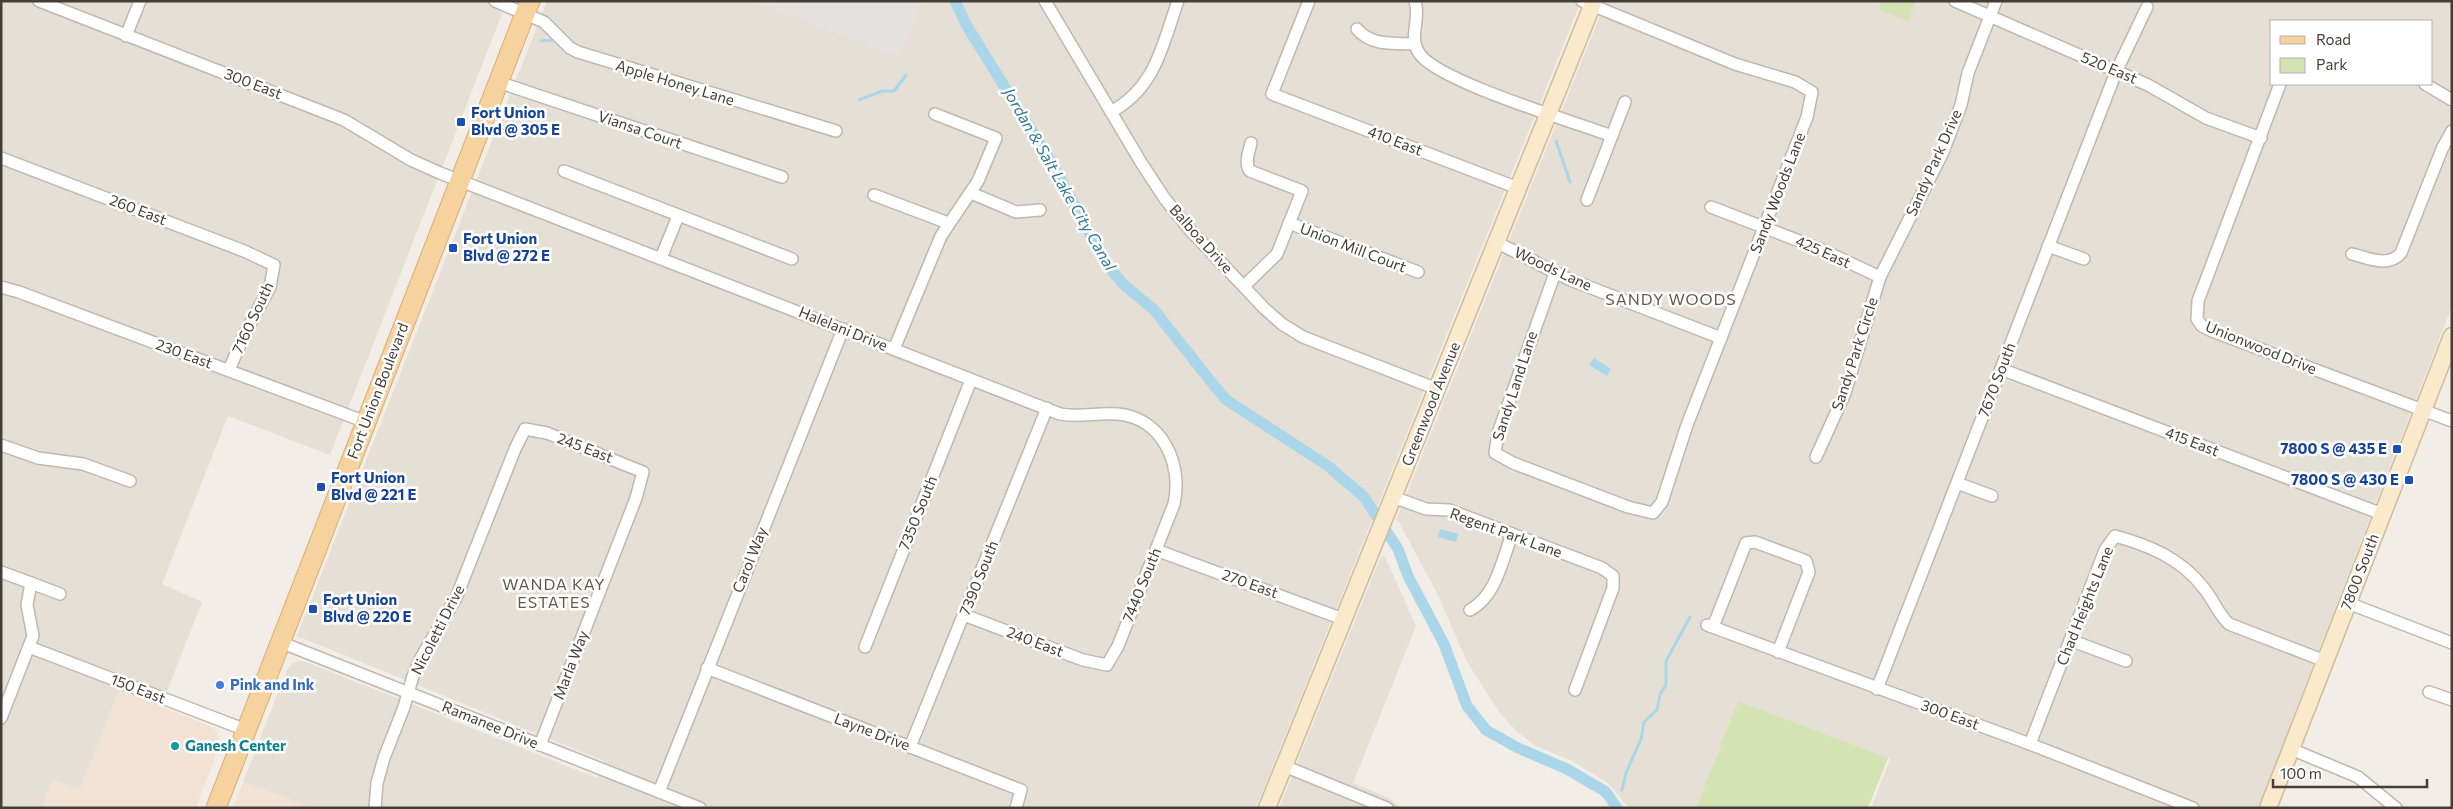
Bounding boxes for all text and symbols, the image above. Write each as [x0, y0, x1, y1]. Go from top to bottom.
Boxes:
legend [2270, 20, 2433, 85]
text: Road [2316, 30, 2351, 48]
street label: 520 East [2079, 47, 2140, 87]
street label: Apple Honey Lane [614, 55, 737, 109]
text: Park [2316, 55, 2347, 73]
street label: 300 East [222, 64, 285, 102]
water label: Jordan & Salt Lake City Canal [999, 82, 1121, 274]
place label: Fort Union Blvd @ 305 E [471, 103, 560, 138]
street label: Viansa Court [596, 106, 685, 152]
street label: Sandy Park Drive [1901, 106, 1965, 219]
marker: Fort Union Blvd @ 305 E [455, 116, 467, 128]
street label: 410 East [1365, 121, 1425, 159]
street label: Sandy Woods Lane [1746, 130, 1808, 256]
street label: 260 East [107, 190, 169, 228]
street label: Balboa Drive [1166, 200, 1237, 276]
street label: Union Mill Court [1298, 219, 1409, 276]
place label: Fort Union Blvd @ 272 E [463, 229, 550, 264]
street label: 425 East [1793, 231, 1854, 271]
marker: Fort Union Blvd @ 272 E [447, 242, 459, 254]
street label: Woods Lane [1512, 242, 1595, 294]
street label: 7160 South [228, 279, 277, 356]
district label: SANDY WOODS [1605, 289, 1737, 308]
street label: Sandy Park Circle [1827, 295, 1881, 412]
street label: Halelani Drive [796, 302, 890, 354]
street label: Unionwood Drive [2203, 317, 2320, 378]
street label: Fort Union Boulevard [343, 320, 411, 461]
street label: Sandy Land Lane [1488, 329, 1540, 443]
street label: 230 East [153, 334, 215, 372]
street label: Greenwood Avenue [1397, 339, 1463, 468]
street label: 7670 South [1974, 340, 2019, 419]
street label: 415 East [2163, 423, 2222, 460]
street label: 245 East [555, 428, 616, 466]
place label: 7800 S @ 435 E [2280, 439, 2387, 457]
marker: 7800 S @ 435 E [2391, 443, 2403, 455]
place label: Fort Union Blvd @ 221 E [331, 468, 417, 503]
place label: 7800 S @ 430 E [2291, 470, 2399, 488]
street label: 7350 South [894, 473, 940, 552]
marker: 7800 S @ 430 E [2403, 474, 2415, 486]
marker: Fort Union Blvd @ 221 E [315, 481, 327, 493]
street label: Regent Park Lane [1448, 503, 1565, 561]
street label: Carol Way [728, 524, 771, 595]
street label: 7800 South [2336, 531, 2382, 612]
street label: 7390 South [955, 538, 1001, 618]
street label: Chad Heights Lane [2052, 543, 2116, 668]
street label: 7440 South [1118, 545, 1164, 624]
street label: 270 East [1220, 565, 1281, 602]
district label: WANDA KAY ESTATES [502, 574, 606, 611]
street label: Nicoletti Drive [407, 582, 468, 677]
place label: Fort Union Blvd @ 220 E [323, 590, 412, 625]
marker: Fort Union Blvd @ 220 E [307, 603, 319, 615]
street label: 240 East [1004, 622, 1066, 660]
street label: Marla Way [549, 627, 592, 702]
street label: 150 East [108, 669, 168, 707]
place label: Pink and Ink [230, 675, 315, 693]
marker: Pink and Ink [214, 679, 226, 691]
street label: 300 East [1919, 695, 1982, 733]
street label: Ramanee Drive [440, 697, 541, 752]
street label: Layne Drive [832, 708, 913, 754]
place label: Ganesh Center [185, 736, 286, 754]
marker: Ganesh Center [169, 740, 181, 752]
scale bar [2273, 756, 2427, 788]
text: 100 m [2280, 764, 2322, 782]

